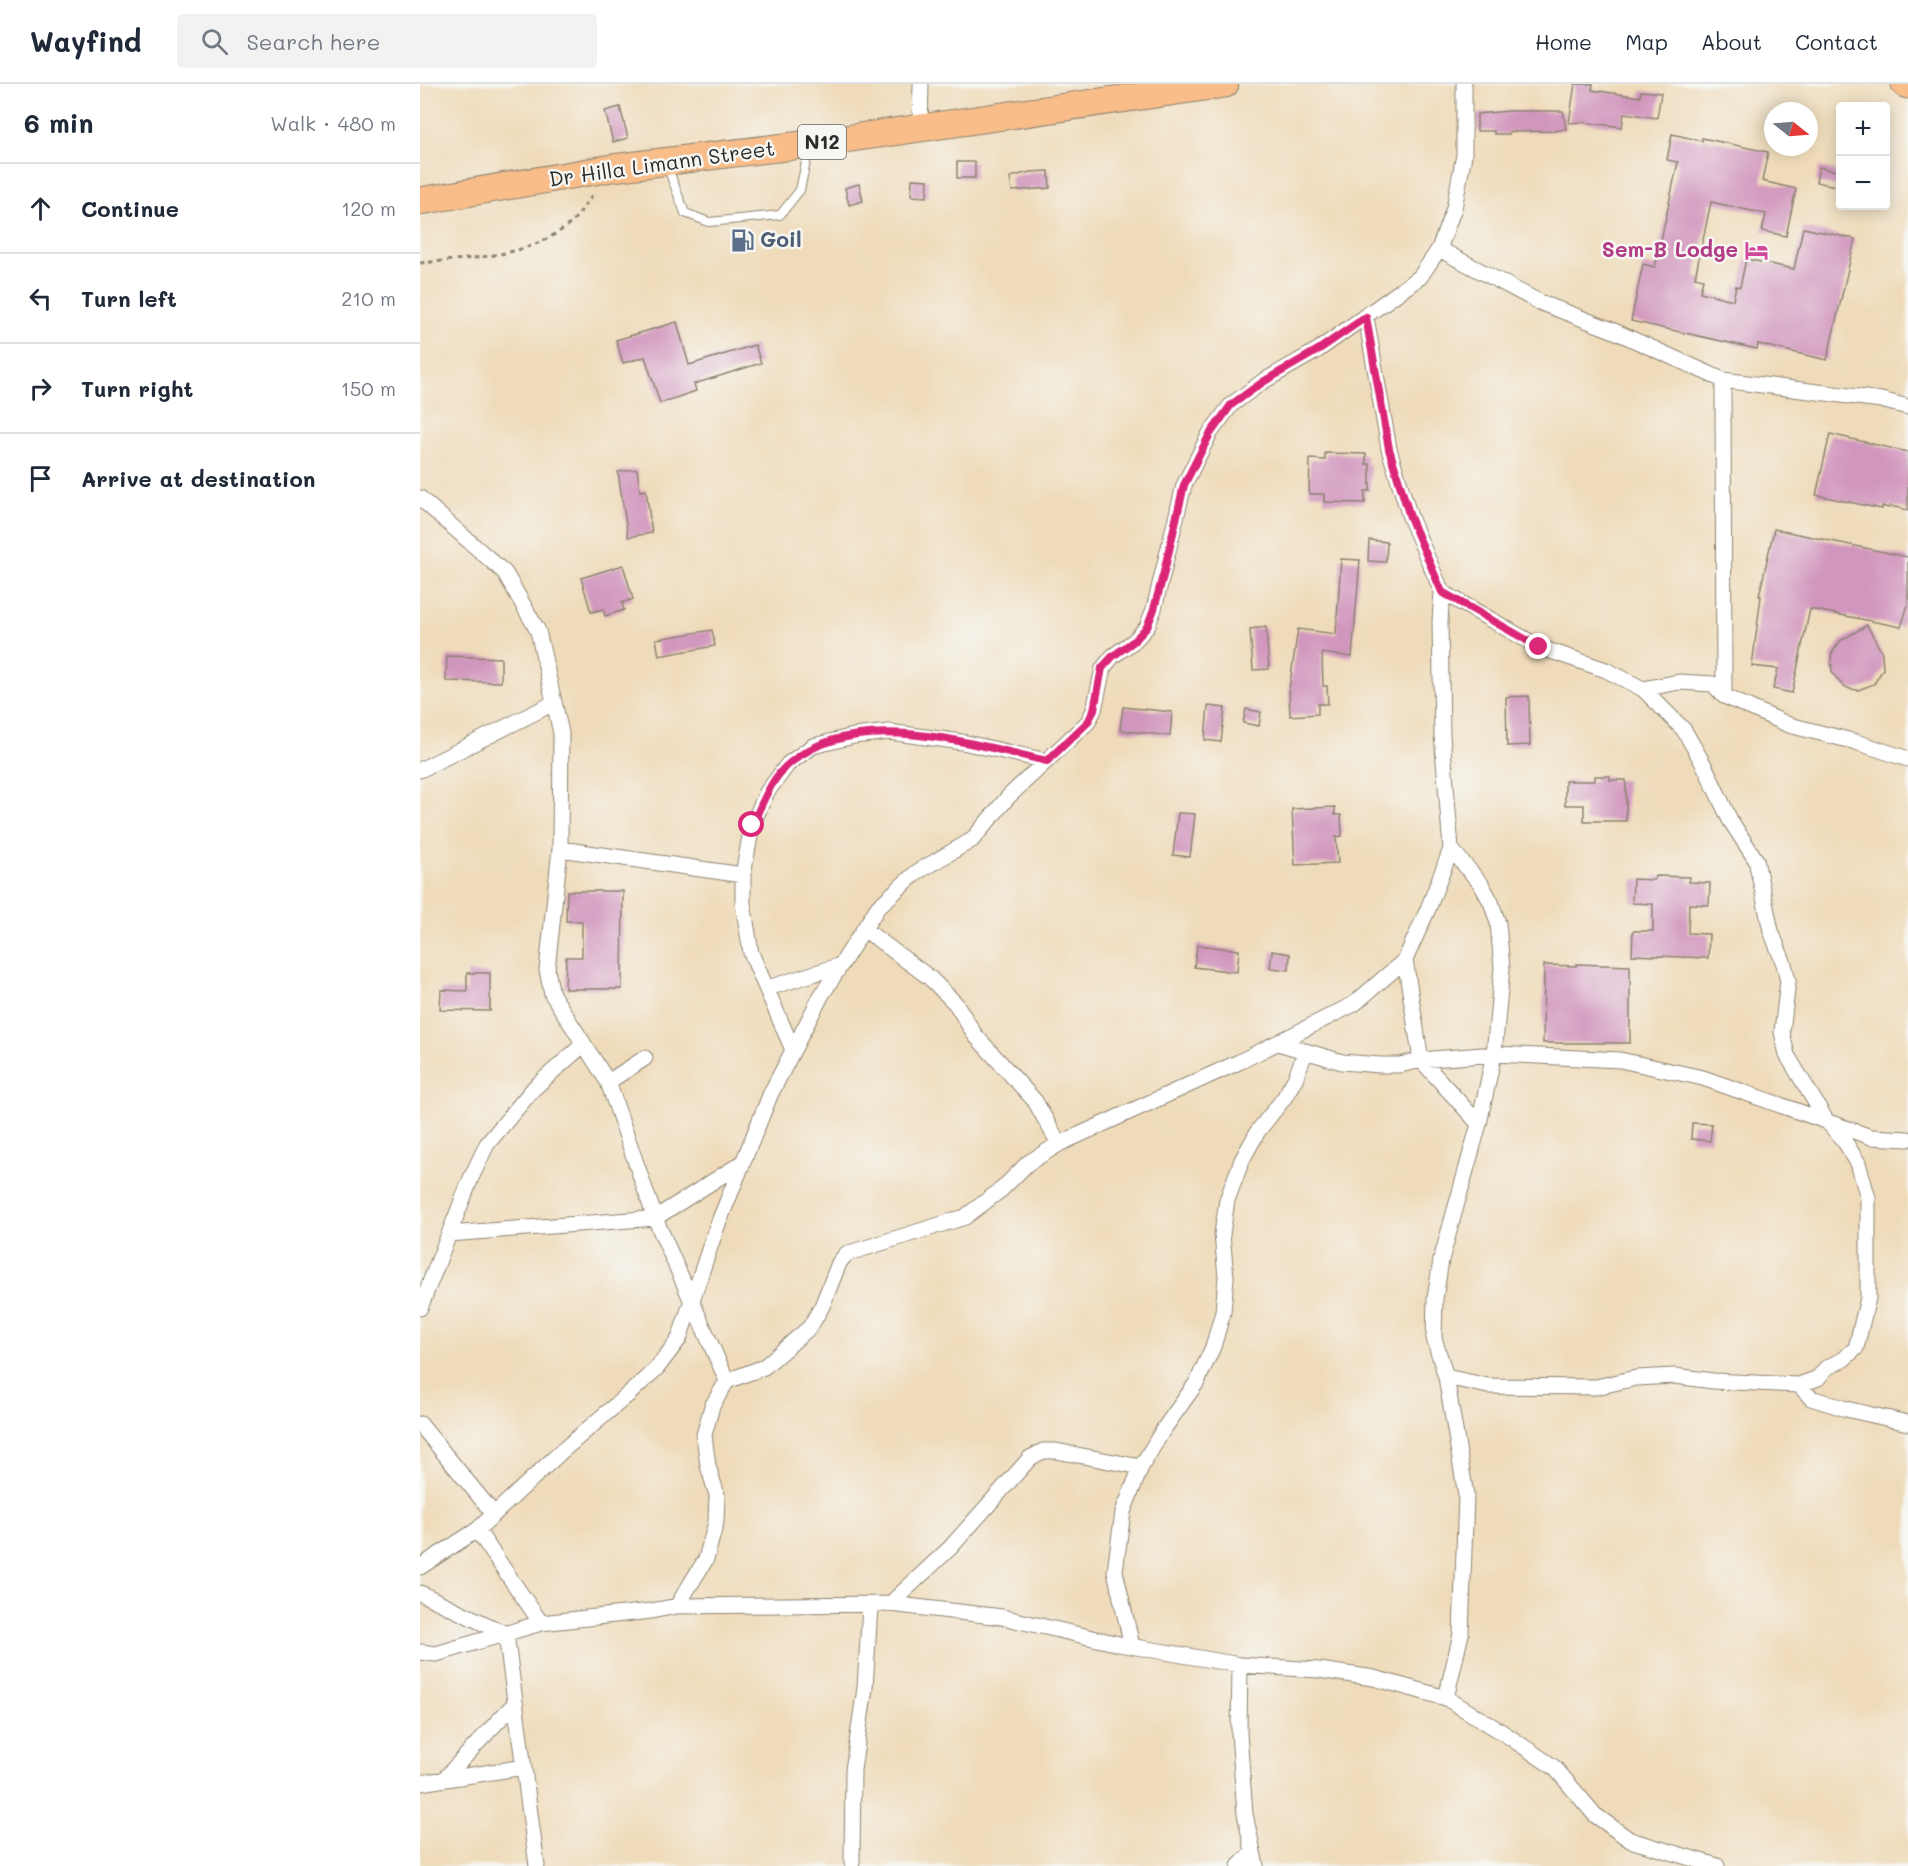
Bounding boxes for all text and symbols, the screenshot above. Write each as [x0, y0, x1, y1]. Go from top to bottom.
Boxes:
search box [177, 14, 597, 68]
text: Wayfind [30, 23, 141, 59]
icon: search [198, 25, 231, 58]
text: Search here [246, 27, 380, 56]
text: Home [1535, 28, 1592, 55]
text: Map [1625, 28, 1668, 55]
text: About [1701, 28, 1762, 55]
text: Contact [1795, 28, 1878, 55]
north arrow [1764, 102, 1818, 156]
map controls [1836, 102, 1890, 210]
button: + [1836, 102, 1890, 156]
text: 6 min [24, 106, 93, 140]
text: Walk · 480 m [270, 110, 396, 136]
road number: N12 [798, 125, 846, 159]
street label: Dr Hilla Limann Street [547, 133, 776, 192]
button: − [1836, 156, 1890, 210]
icon: ahead [24, 192, 57, 225]
text: Continue [81, 194, 179, 223]
text: 120 m [341, 195, 396, 221]
place label: Goil [760, 225, 802, 252]
fuel station icon: Goil [729, 227, 755, 253]
place label: Sem-B Lodge [1602, 235, 1738, 262]
hotel icon: Sem-B Lodge [1743, 237, 1769, 263]
icon: left [24, 282, 57, 315]
text: Turn left [81, 284, 177, 313]
text: 210 m [341, 285, 396, 311]
icon: right [24, 372, 57, 405]
text: Turn right [81, 374, 193, 403]
text: 150 m [341, 375, 396, 401]
icon: arrive [24, 462, 57, 495]
text: Arrive at destination [81, 464, 316, 493]
route end [1525, 633, 1551, 659]
route start [738, 811, 764, 837]

